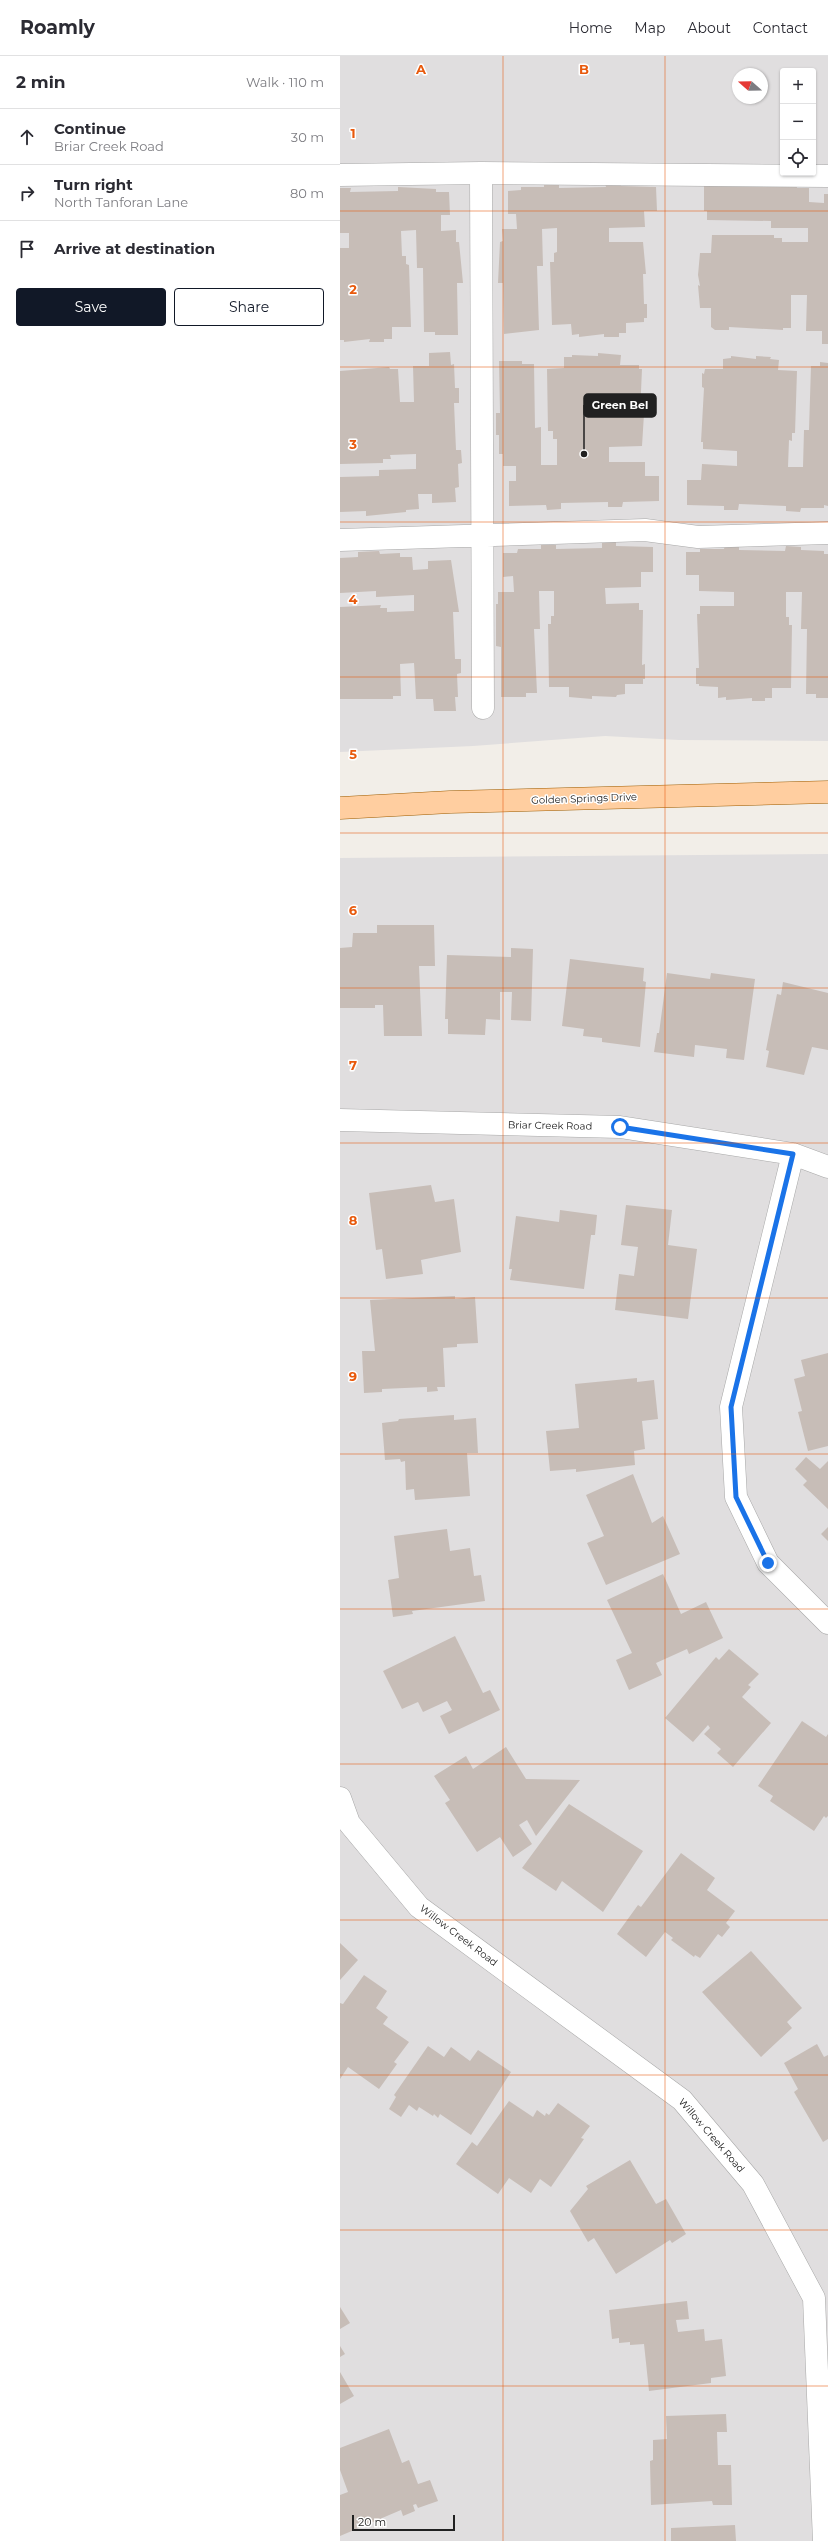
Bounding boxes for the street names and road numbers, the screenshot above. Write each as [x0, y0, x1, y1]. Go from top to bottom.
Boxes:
street label: Golden Springs Drive [531, 790, 637, 807]
street label: Briar Creek Road [508, 1118, 592, 1133]
street label: Willow Creek Road [417, 1902, 500, 1969]
street label: Willow Creek Road [676, 2095, 747, 2175]

